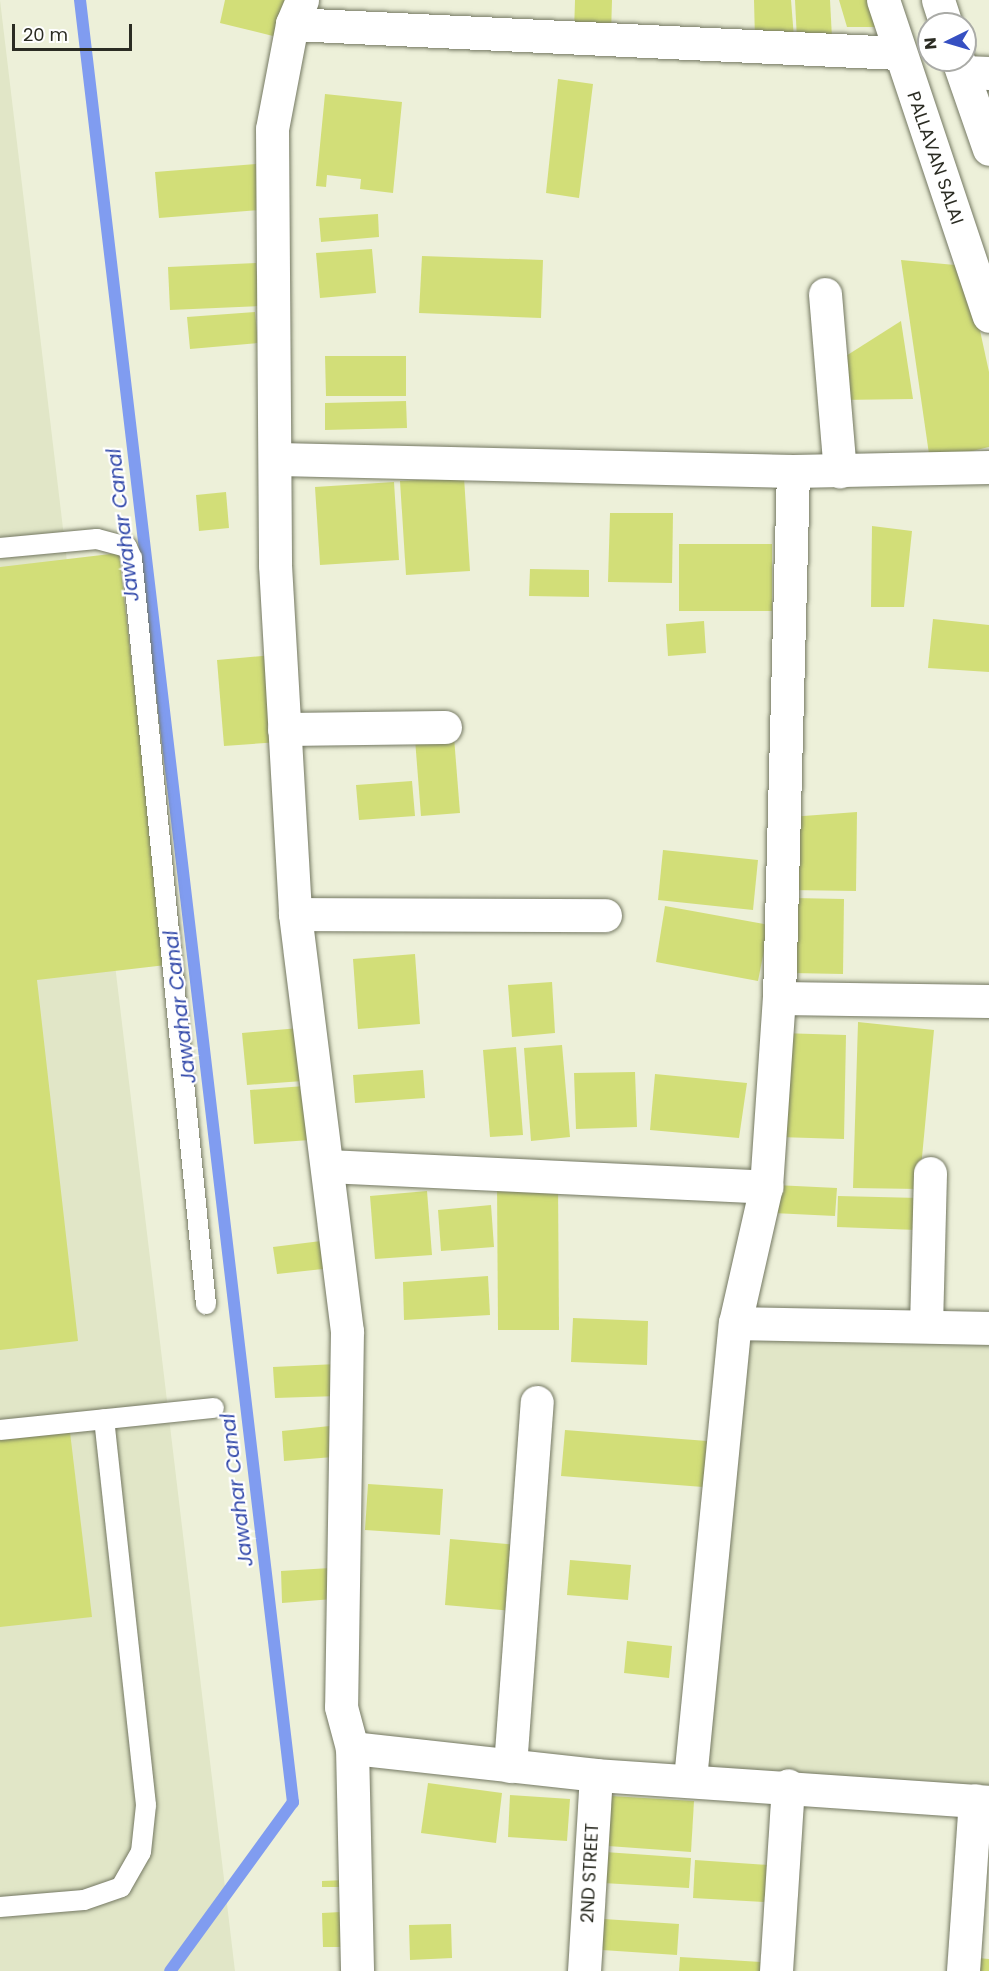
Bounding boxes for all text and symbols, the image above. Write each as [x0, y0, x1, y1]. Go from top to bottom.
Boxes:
scale bar [15, 12, 135, 50]
north arrow [917, 12, 977, 72]
text: 20 m [23, 22, 68, 47]
text: N [919, 36, 943, 50]
street label: PALLAVAN SALAI [902, 89, 968, 227]
water label: Jawahar Canal [102, 447, 144, 603]
water label: Jawahar Canal [159, 929, 201, 1085]
water label: Jawahar Canal [216, 1412, 258, 1568]
street label: 2ND STREET [577, 1823, 603, 1923]

